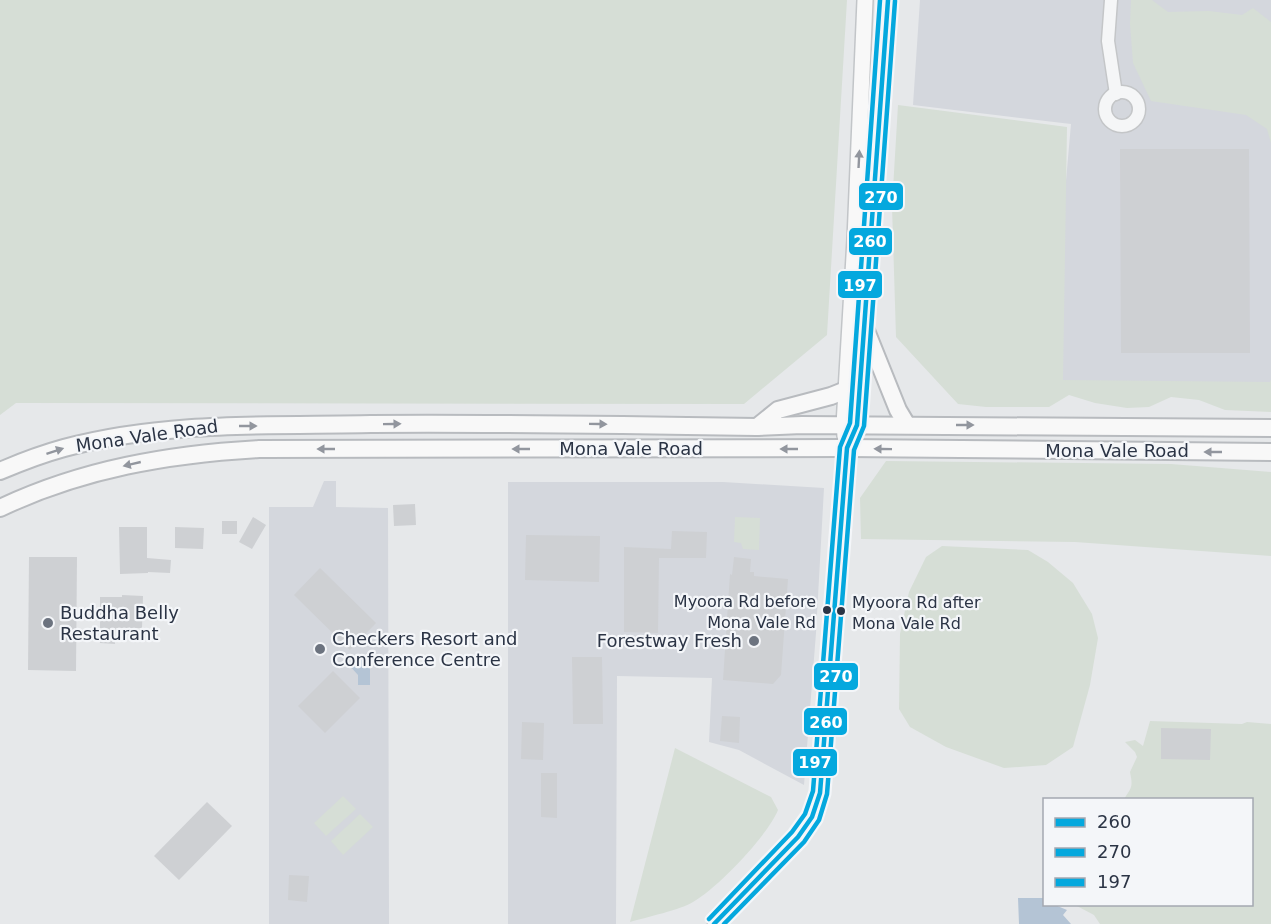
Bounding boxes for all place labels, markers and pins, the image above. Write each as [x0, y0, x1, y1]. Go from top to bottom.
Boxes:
place label: Myoora Rd before Mona Vale Rd [674, 592, 816, 632]
place label: Myoora Rd after Mona Vale Rd [852, 593, 981, 633]
place label: Buddha Belly Restaurant [60, 602, 179, 644]
marker: Myoora Rd before Mona Vale Rd [821, 604, 833, 616]
marker: Myoora Rd after Mona Vale Rd [835, 605, 847, 617]
marker: Buddha Belly Restaurant [41, 616, 55, 630]
place label: Checkers Resort and Conference Centre [332, 628, 518, 670]
place label: Forestway Fresh [597, 630, 742, 651]
marker: Forestway Fresh [747, 634, 761, 648]
marker: Checkers Resort and Conference Centre [313, 642, 327, 656]

